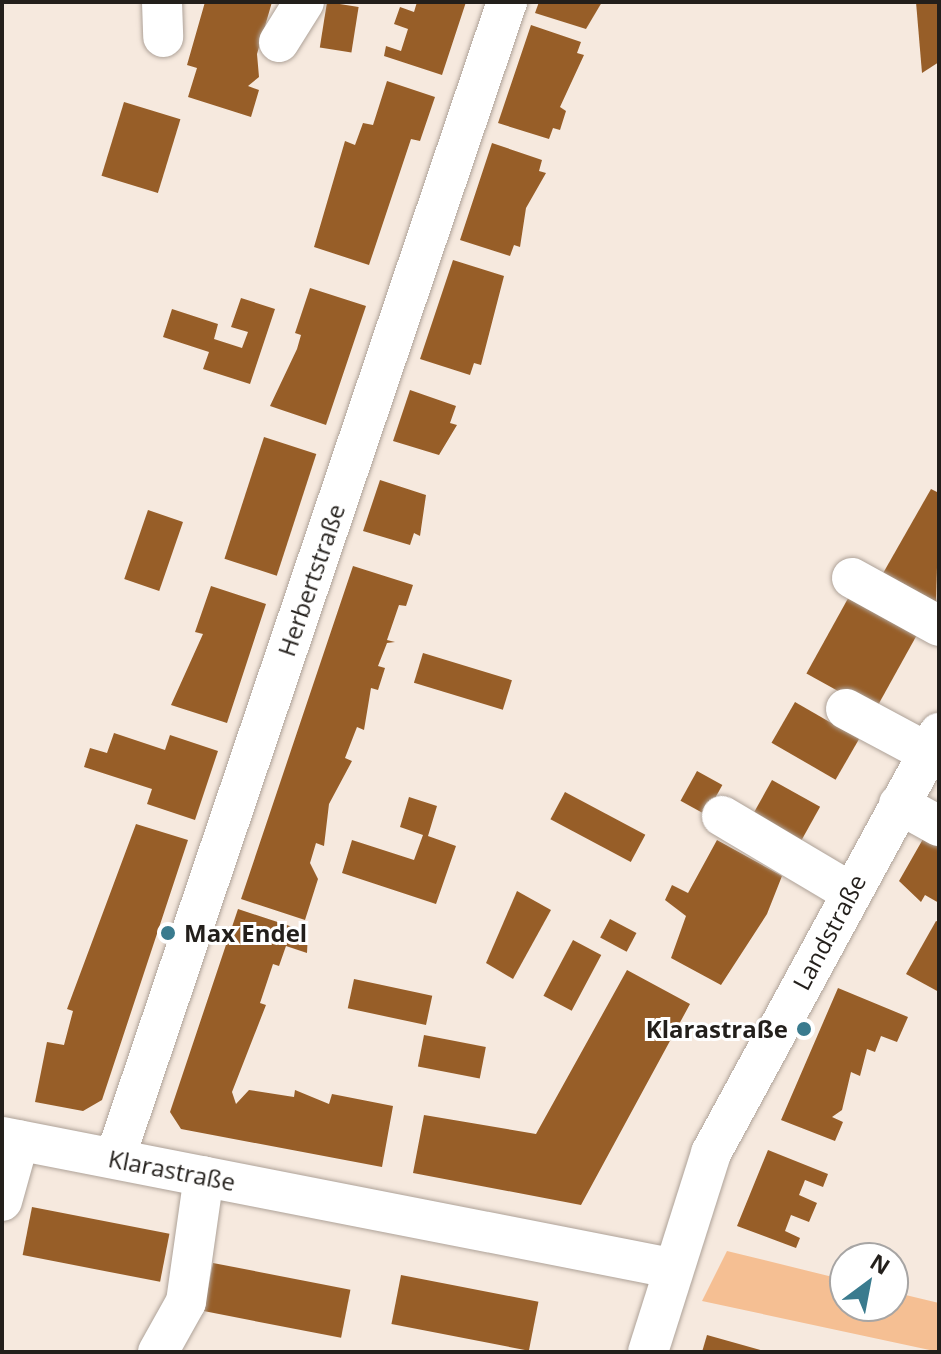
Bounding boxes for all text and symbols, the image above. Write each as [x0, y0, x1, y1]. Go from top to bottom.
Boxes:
street label: Herbertstraße [271, 500, 351, 660]
street label: Landstraße [787, 869, 871, 995]
place label: Max Endel [184, 919, 307, 947]
marker: Max Endel [159, 924, 177, 942]
place label: Klarastraße [646, 1015, 788, 1043]
marker: Klarastraße [795, 1020, 813, 1038]
street label: Klarastraße [106, 1144, 238, 1196]
north arrow [829, 1242, 909, 1322]
text: N [865, 1246, 896, 1281]

